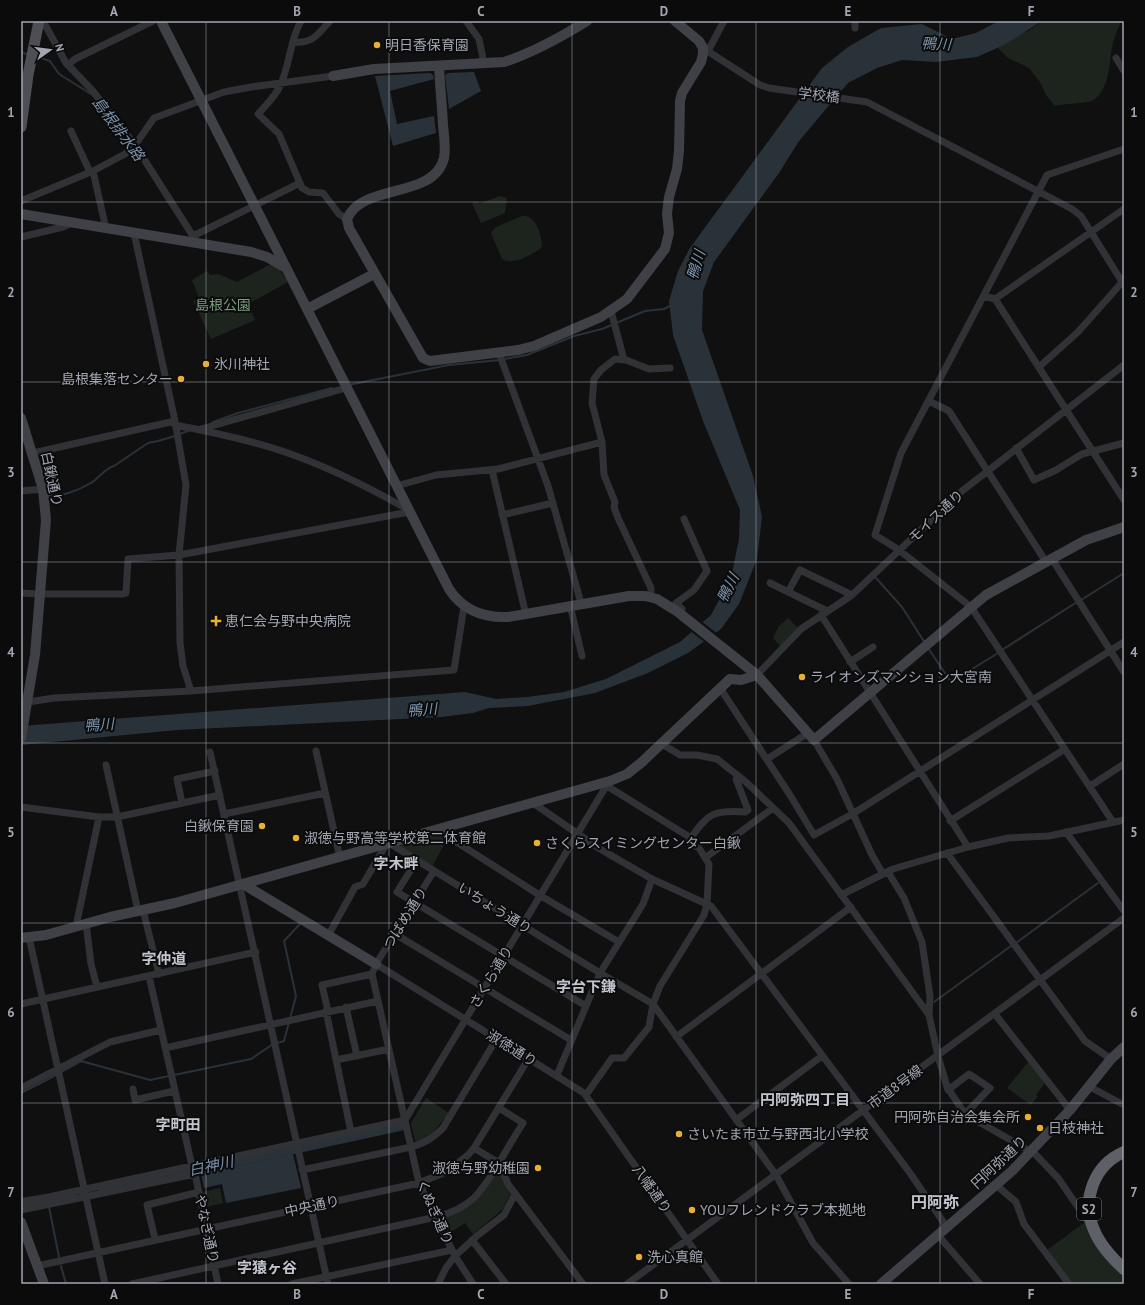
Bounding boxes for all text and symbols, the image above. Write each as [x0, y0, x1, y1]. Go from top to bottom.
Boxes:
text: A [110, 3, 118, 20]
text: B [293, 3, 301, 20]
text: C [477, 3, 485, 20]
text: D [660, 3, 668, 20]
text: E [845, 3, 852, 20]
text: F [1028, 3, 1035, 20]
north arrow [30, 30, 70, 70]
water label: 鴨川 [921, 33, 953, 54]
place label: 明日香保育園 [385, 36, 469, 54]
marker: 明日香保育園 [372, 40, 382, 50]
text: N [52, 42, 67, 53]
street label: 学校橋 [797, 84, 841, 106]
water label: 島根排水路 [88, 93, 150, 166]
text: 1 [7, 104, 15, 121]
text: 1 [1130, 104, 1138, 121]
water label: 鴨川 [682, 246, 710, 282]
text: 2 [7, 284, 15, 301]
text: 2 [1130, 284, 1138, 301]
park label: 島根公園 [195, 296, 251, 314]
place label: 氷川神社 [214, 355, 270, 373]
marker: 氷川神社 [201, 359, 211, 369]
place label: 島根集落センター [61, 370, 173, 388]
marker: 島根集落センター [176, 374, 186, 384]
street label: 白鍬通り [37, 450, 67, 508]
text: 3 [7, 464, 15, 481]
text: 3 [1130, 464, 1138, 481]
street label: モイス通り [904, 486, 968, 546]
water label: 鴨川 [712, 568, 744, 605]
place label: 恵仁会与野中央病院 [225, 612, 351, 630]
marker: 恵仁会与野中央病院 [210, 615, 222, 627]
text: 4 [7, 644, 15, 661]
text: 4 [1130, 644, 1138, 661]
place label: ライオンズマンション大宮南 [810, 668, 992, 686]
marker: ライオンズマンション大宮南 [797, 672, 807, 682]
water label: 鴨川 [406, 699, 440, 720]
water label: 鴨川 [83, 714, 117, 735]
place label: 白鍬保育園 [184, 817, 254, 835]
marker: 白鍬保育園 [257, 821, 267, 831]
text: 5 [7, 824, 15, 841]
text: 5 [1130, 824, 1138, 841]
place label: 淑徳与野高等学校第二体育館 [304, 829, 486, 847]
marker: 淑徳与野高等学校第二体育館 [291, 833, 301, 843]
place label: さくらスイミングセンター白鍬 [545, 834, 741, 852]
marker: さくらスイミングセンター白鍬 [532, 838, 542, 848]
district label: 字木畔 [373, 854, 419, 873]
street label: いちょう通り [455, 878, 535, 938]
street label: つばめ通り [379, 884, 431, 952]
street label: さくら通り [465, 942, 517, 1012]
district label: 字仲道 [141, 949, 187, 968]
district label: 字台下鎌 [556, 977, 616, 996]
text: 6 [7, 1004, 15, 1021]
text: 6 [1130, 1004, 1138, 1021]
street label: 淑徳通り [483, 1026, 541, 1070]
street label: 市道8号線 [864, 1061, 926, 1113]
district label: 円阿弥四丁目 [760, 1090, 850, 1109]
place label: 円阿弥自治会集会所 [894, 1108, 1020, 1126]
marker: 円阿弥自治会集会所 [1023, 1112, 1033, 1122]
district label: 字町田 [155, 1115, 201, 1134]
place label: 日枝神社 [1048, 1119, 1104, 1137]
marker: 日枝神社 [1035, 1123, 1045, 1133]
place label: さいたま市立与野西北小学校 [687, 1125, 869, 1143]
marker: さいたま市立与野西北小学校 [674, 1129, 684, 1139]
street label: 円阿弥通り [967, 1132, 1031, 1192]
water label: 白神川 [187, 1151, 237, 1179]
place label: 淑徳与野幼稚園 [432, 1159, 530, 1177]
street label: 八幡通り [629, 1161, 675, 1217]
marker: 淑徳与野幼稚園 [533, 1163, 543, 1173]
street label: くぬぎ通り [413, 1176, 457, 1248]
text: 7 [7, 1184, 15, 1201]
text: 7 [1130, 1184, 1138, 1201]
street label: 中央通り [283, 1191, 341, 1221]
district label: 円阿弥 [911, 1192, 959, 1212]
street label: やなぎ通り [191, 1193, 223, 1265]
road number: S2 [1077, 1198, 1101, 1220]
place label: YOUフレンドクラブ本拠地 [700, 1201, 866, 1219]
marker: YOUフレンドクラブ本拠地 [687, 1205, 697, 1215]
place label: 洗心真館 [647, 1248, 703, 1266]
marker: 洗心真館 [634, 1252, 644, 1262]
district label: 字猿ヶ谷 [237, 1258, 297, 1277]
text: A [110, 1286, 118, 1303]
text: B [293, 1286, 301, 1303]
text: C [477, 1286, 485, 1303]
text: D [660, 1286, 668, 1303]
text: E [845, 1286, 852, 1303]
text: F [1028, 1286, 1035, 1303]

